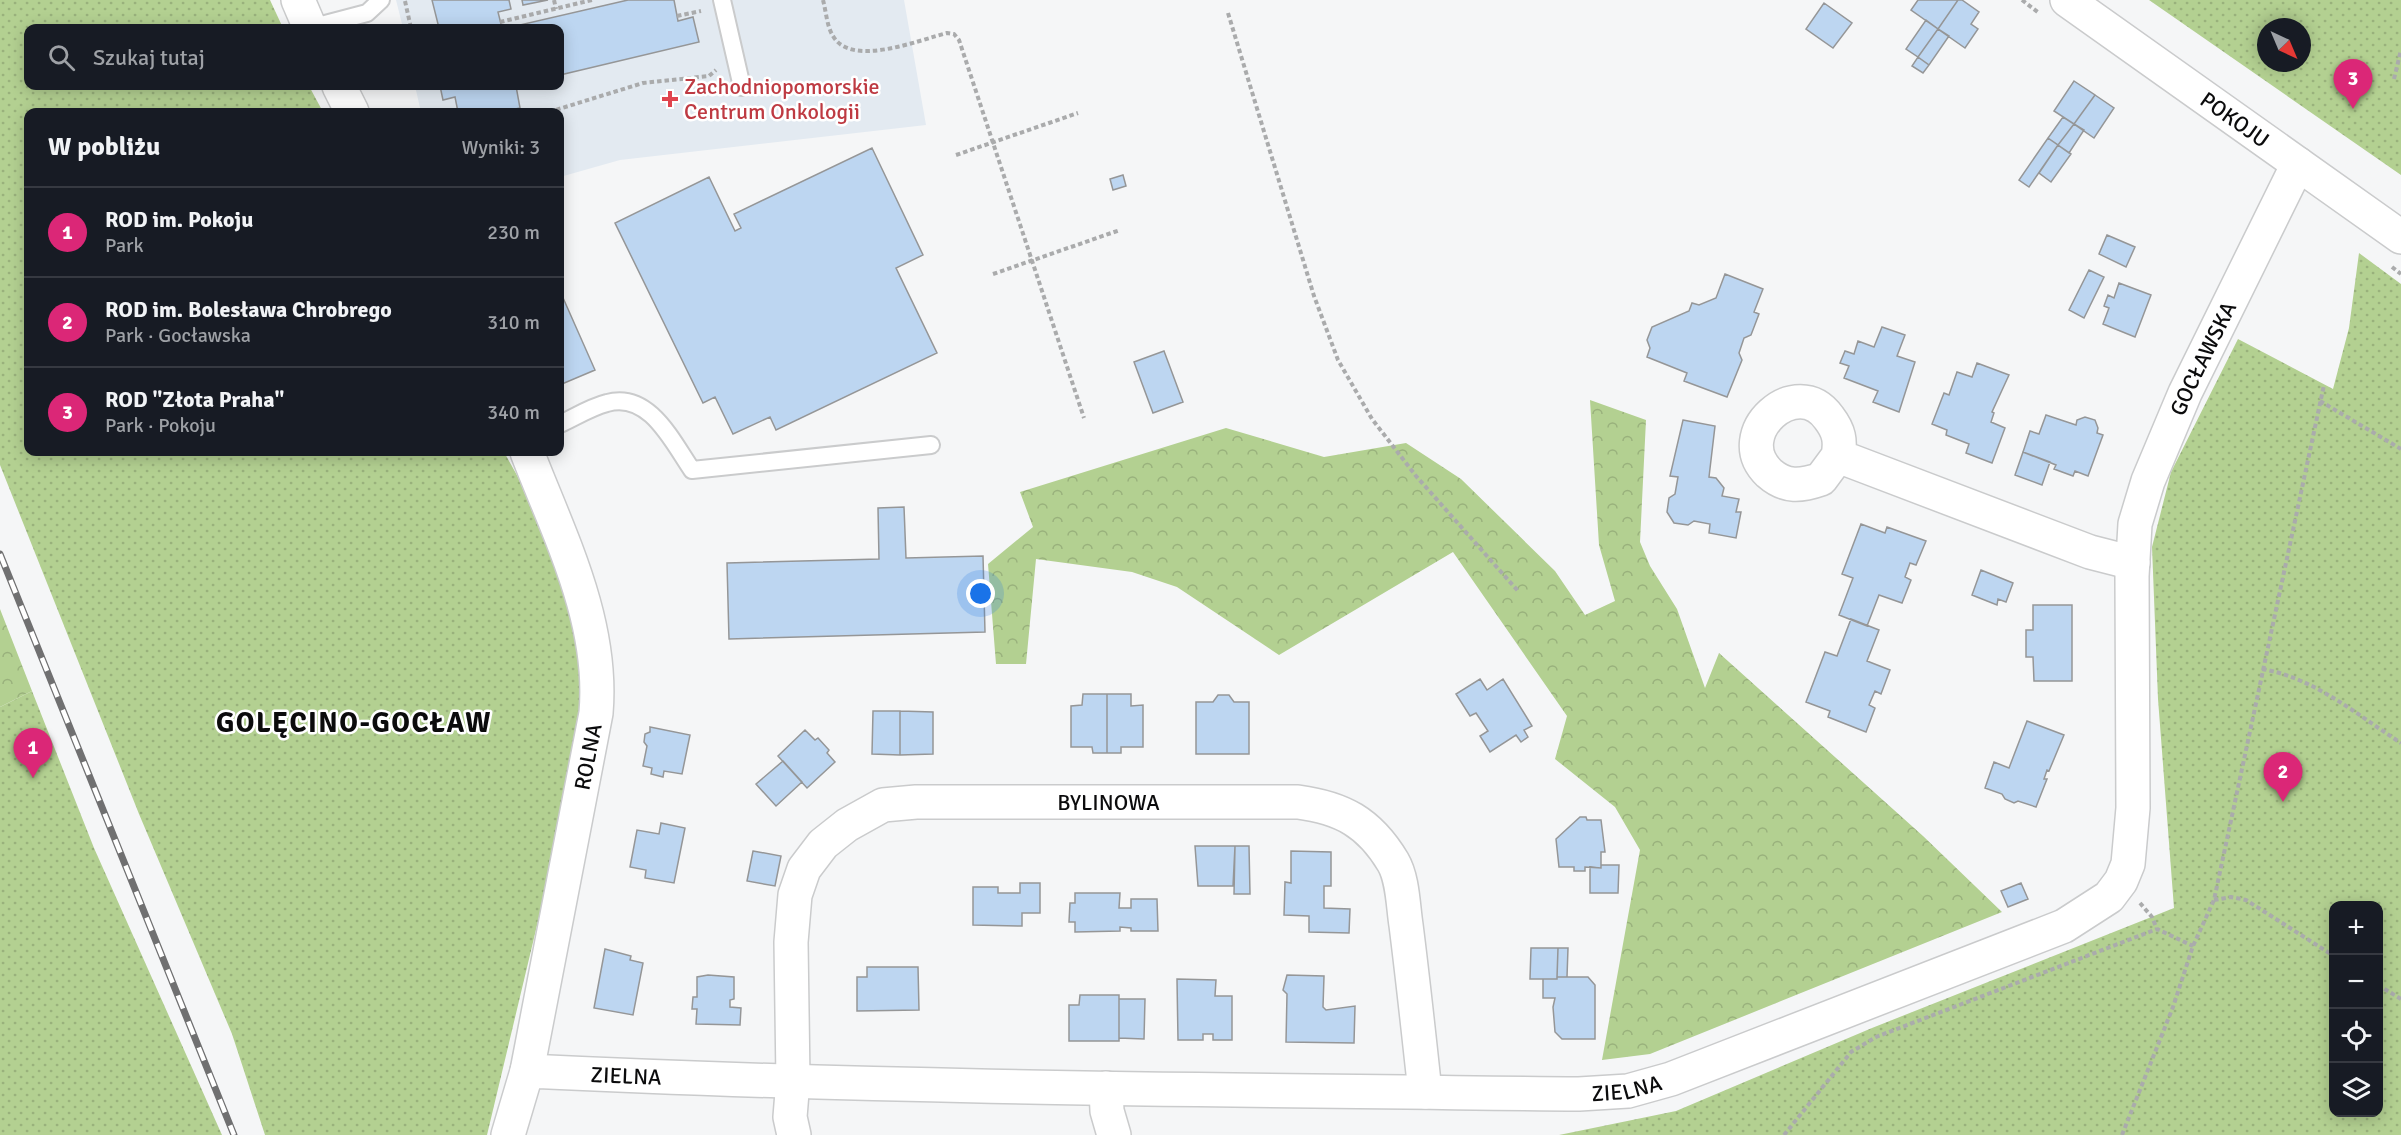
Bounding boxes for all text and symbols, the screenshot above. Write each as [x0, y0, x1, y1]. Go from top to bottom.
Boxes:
north arrow [2257, 18, 2311, 72]
search box [24, 24, 564, 90]
icon: search [45, 41, 78, 74]
text: Szukaj tutaj [93, 44, 205, 71]
pin: 3 [2334, 60, 2372, 109]
place label: Zachodniopomorskie Centrum Onkologii [684, 73, 880, 125]
street label: POKOJU [2195, 86, 2275, 153]
marker: Zachodniopomorskie Centrum Onkologii [661, 90, 679, 108]
text: W pobliżu [48, 131, 160, 163]
text: Wyniki: 3 [461, 135, 540, 160]
text: ROD im. Pokoju [105, 206, 253, 233]
text: 1 [62, 220, 73, 245]
text: 230 m [487, 220, 540, 245]
text: Park [105, 233, 143, 258]
text: ROD im. Bolesława Chrobrego [105, 296, 392, 323]
street label: GOCŁAWSKA [2164, 297, 2242, 420]
text: 2 [62, 310, 73, 335]
text: 310 m [487, 310, 540, 335]
text: Park · Gocławska [105, 323, 251, 348]
text: ROD "Złota Praha" [105, 386, 284, 413]
text: 3 [62, 400, 73, 425]
text: 340 m [487, 400, 540, 425]
text: Park · Pokoju [105, 413, 216, 438]
your location [966, 579, 995, 608]
district label: GOLĘCINO-GOCŁAW [216, 706, 492, 740]
street label: ROLNA [568, 721, 608, 792]
pin: 1 [14, 728, 52, 778]
pin: 2 [2264, 752, 2302, 802]
street label: BYLINOWA [1057, 789, 1160, 816]
map controls [2329, 901, 2383, 1117]
button: + [2329, 901, 2383, 955]
button: − [2329, 955, 2383, 1009]
button: locate [2329, 1009, 2383, 1063]
street label: ZIELNA [590, 1061, 663, 1091]
button: layers [2329, 1063, 2383, 1117]
street label: ZIELNA [1591, 1069, 1665, 1107]

